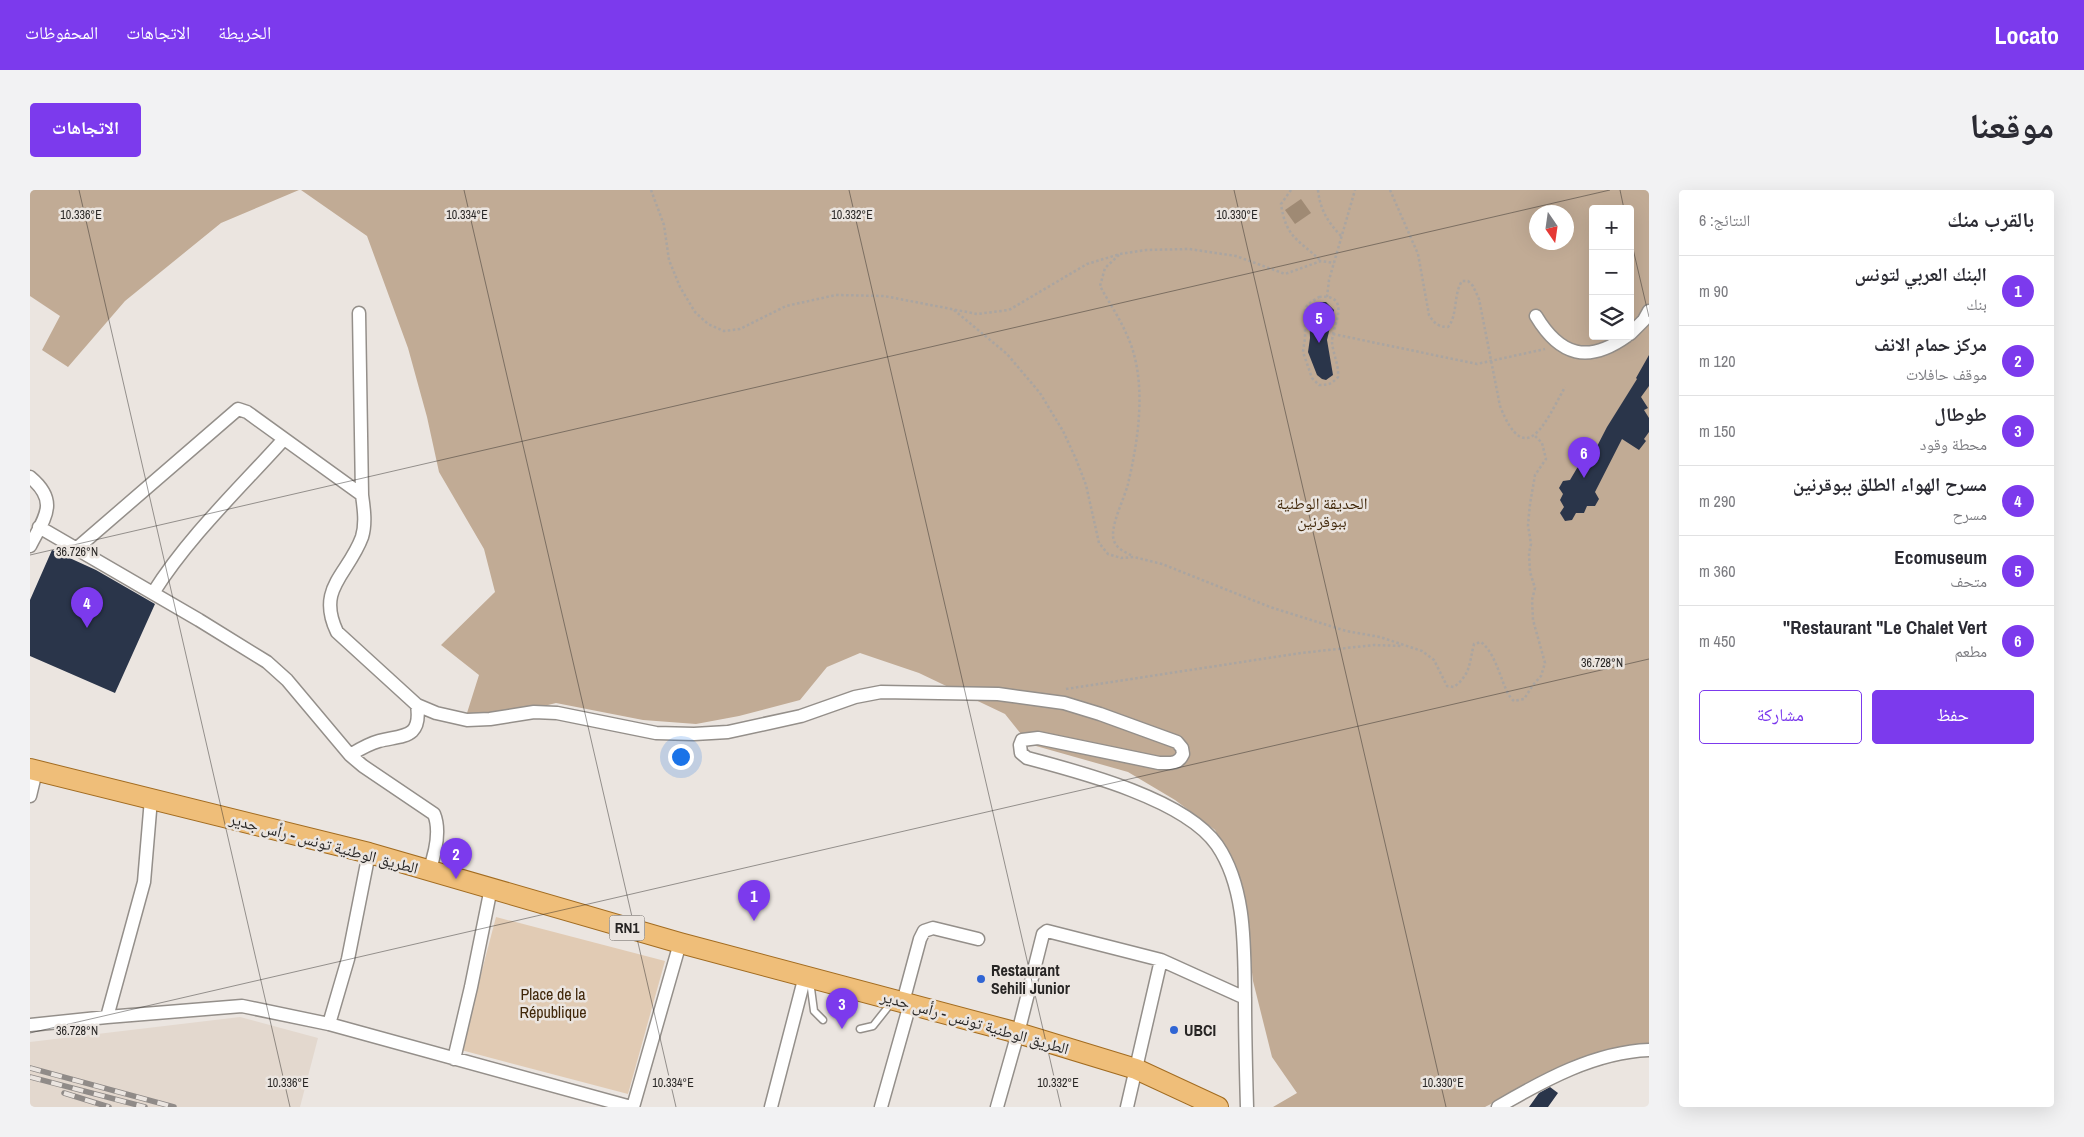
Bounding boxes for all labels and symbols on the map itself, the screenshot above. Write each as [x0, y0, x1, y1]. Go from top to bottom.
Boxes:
north arrow [1529, 205, 1574, 250]
text: 10.336°E [60, 207, 102, 223]
text: 10.334°E [446, 207, 488, 223]
text: 10.332°E [831, 207, 873, 223]
text: 10.330°E [1216, 207, 1258, 223]
pin: 5 [1303, 302, 1335, 343]
pin: 6 [1568, 437, 1600, 478]
park label: الحديقة الوطنية ببوقرنين [1277, 492, 1367, 532]
text: 36.726°N [56, 544, 98, 560]
pin: 4 [71, 587, 103, 628]
text: 36.728°N [1581, 655, 1623, 671]
your location [668, 744, 694, 770]
street label: الطريق الوطنية تونس - رأس جدير [226, 807, 421, 879]
pin: 2 [440, 838, 472, 879]
pin: 1 [738, 880, 770, 921]
road number: RN1 [610, 916, 644, 940]
place label: Restaurant Sehili Junior [991, 959, 1071, 999]
marker: Restaurant Sehili Junior [975, 973, 987, 985]
park label: Place de la République [519, 983, 587, 1023]
street label: الطريق الوطنية تونس - رأس جدير [877, 984, 1072, 1059]
pin: 3 [826, 988, 858, 1029]
place label: UBCI [1184, 1019, 1216, 1041]
text: 36.728°N [56, 1023, 98, 1039]
marker: UBCI [1168, 1024, 1180, 1036]
text: 10.336°E [267, 1075, 309, 1091]
text: 10.334°E [652, 1075, 694, 1091]
text: 10.332°E [1037, 1075, 1079, 1091]
text: 10.330°E [1422, 1075, 1464, 1091]

